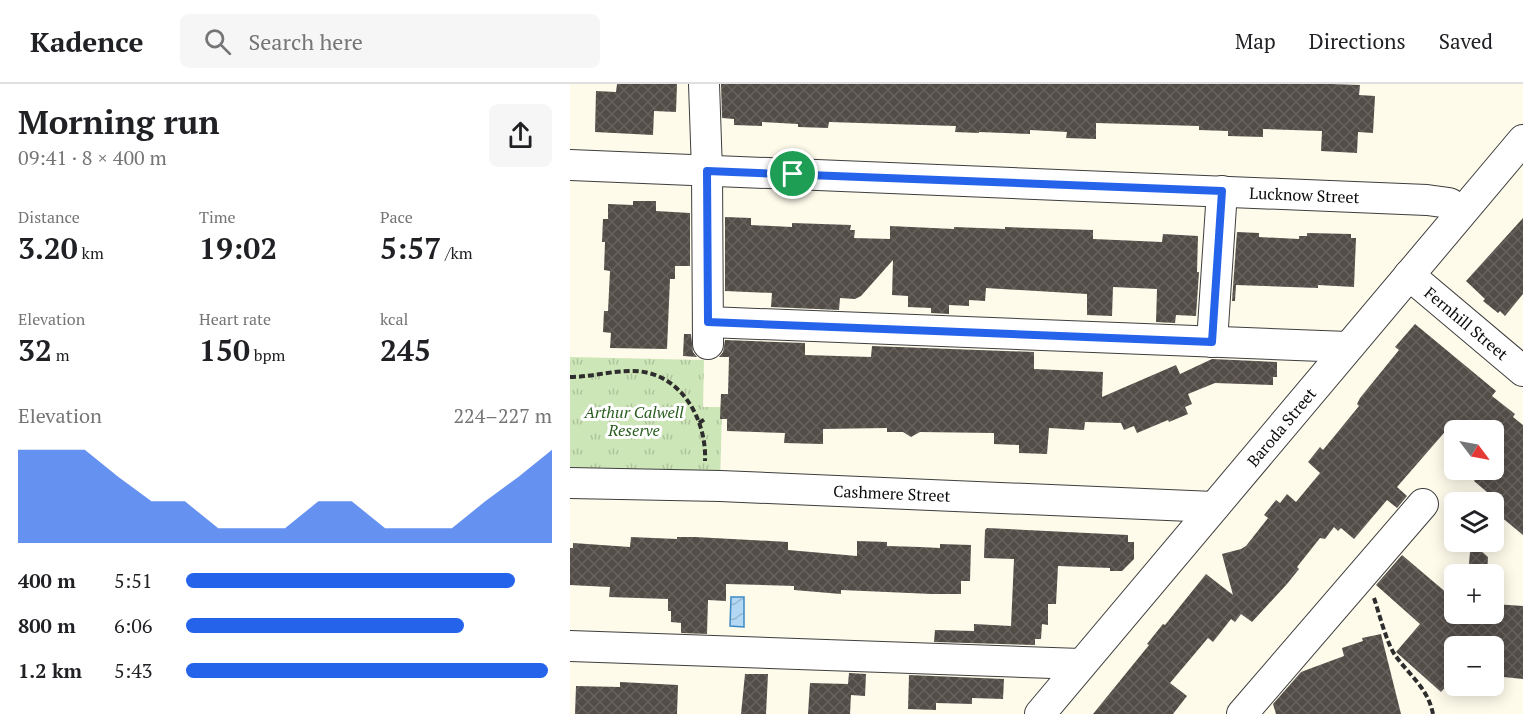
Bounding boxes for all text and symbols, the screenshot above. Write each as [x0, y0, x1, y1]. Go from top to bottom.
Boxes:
search box [180, 14, 600, 68]
text: Kadence [30, 23, 144, 60]
icon: search [201, 25, 234, 58]
text: Search here [249, 27, 363, 56]
text: Map [1235, 27, 1276, 55]
text: Directions [1309, 27, 1406, 55]
text: Saved [1439, 27, 1493, 55]
text: Morning run [18, 100, 220, 143]
button: share [489, 104, 552, 167]
text: 09:41 · 8 × 400 m [18, 144, 167, 171]
pin [767, 148, 818, 199]
icon: arrive [776, 157, 809, 190]
street label: Lucknow Street [1249, 182, 1360, 208]
text: Distance [18, 206, 80, 228]
text: Time [199, 206, 236, 228]
text: Pace [380, 206, 413, 228]
text: 3.20 [18, 228, 78, 268]
text: 19:02 [199, 228, 277, 268]
text: 5:57 [380, 228, 441, 268]
text: km [78, 242, 104, 264]
text: /km [441, 242, 473, 264]
street label: Fernhill Street [1420, 282, 1513, 365]
text: Elevation [18, 308, 85, 330]
text: Heart rate [199, 308, 271, 330]
text: kcal [380, 308, 408, 330]
text: 32 [18, 330, 52, 370]
text: 150 [199, 330, 250, 370]
text: 245 [380, 330, 431, 370]
text: m [52, 344, 70, 366]
text: bpm [250, 344, 285, 366]
street label: Baroda Street [1242, 383, 1321, 471]
park label: Arthur Calwell Reserve [583, 401, 684, 441]
text: Elevation [18, 402, 102, 429]
text: 224–227 m [453, 402, 552, 429]
north arrow [1444, 420, 1504, 480]
map controls [1444, 420, 1504, 696]
street label: Cashmere Street [833, 480, 951, 507]
button: layers [1444, 492, 1504, 552]
button: + [1444, 564, 1504, 624]
text: 400 m [18, 567, 76, 594]
text: 5:51 [114, 567, 153, 594]
text: 800 m [18, 612, 76, 639]
text: 6:06 [114, 612, 153, 639]
button: − [1444, 636, 1504, 696]
text: 1.2 km [18, 657, 82, 684]
text: 5:43 [114, 657, 153, 684]

